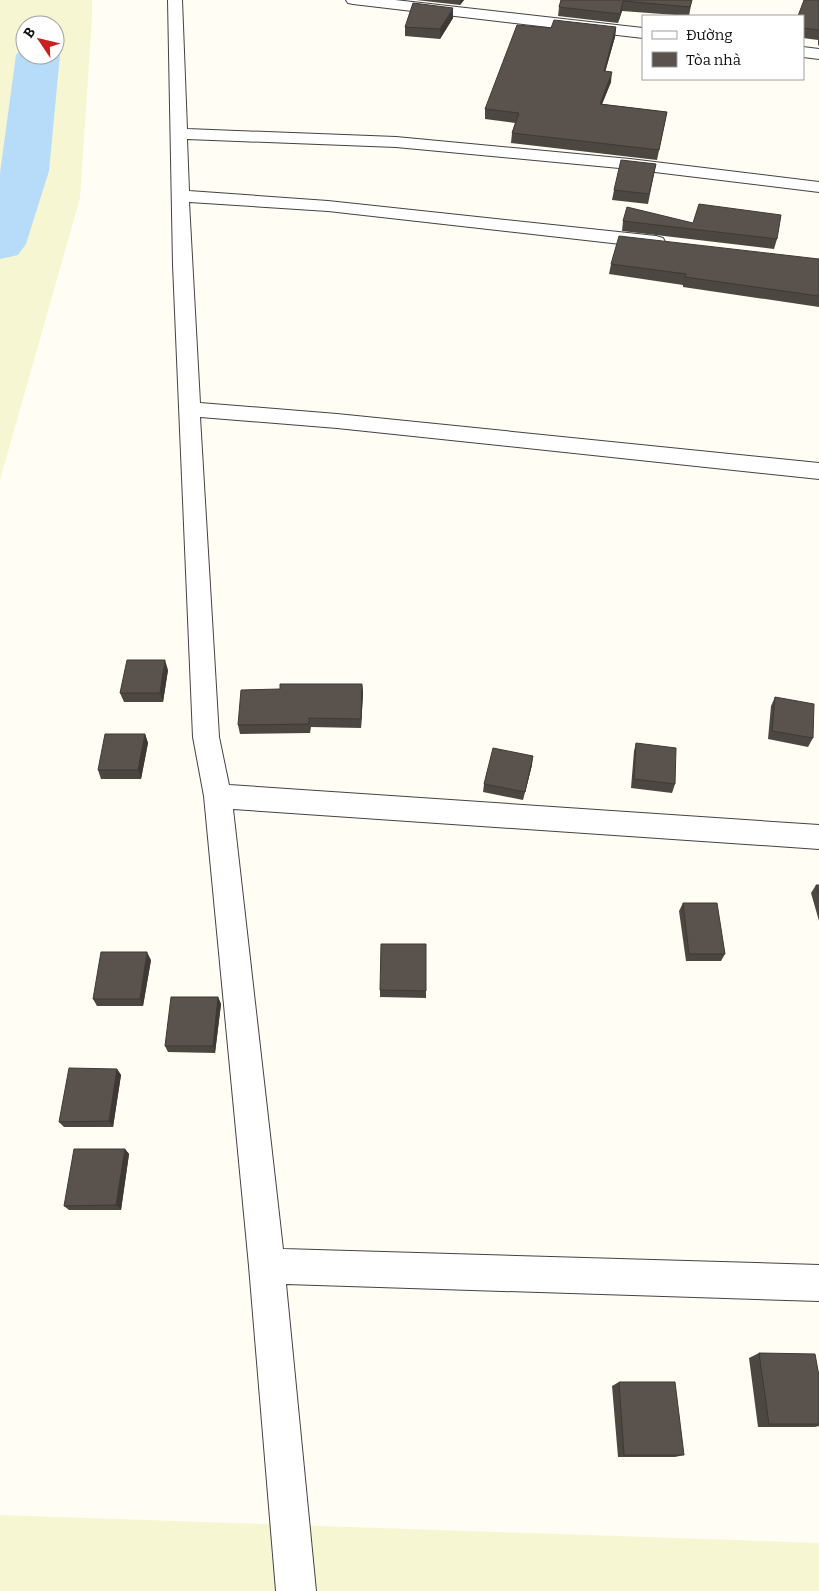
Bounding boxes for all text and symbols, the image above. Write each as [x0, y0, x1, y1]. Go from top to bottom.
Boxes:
north arrow [15, 15, 65, 65]
legend [642, 15, 804, 80]
text: B [20, 24, 39, 41]
text: Đường [686, 26, 733, 44]
text: Tòa nhà [686, 51, 741, 69]

